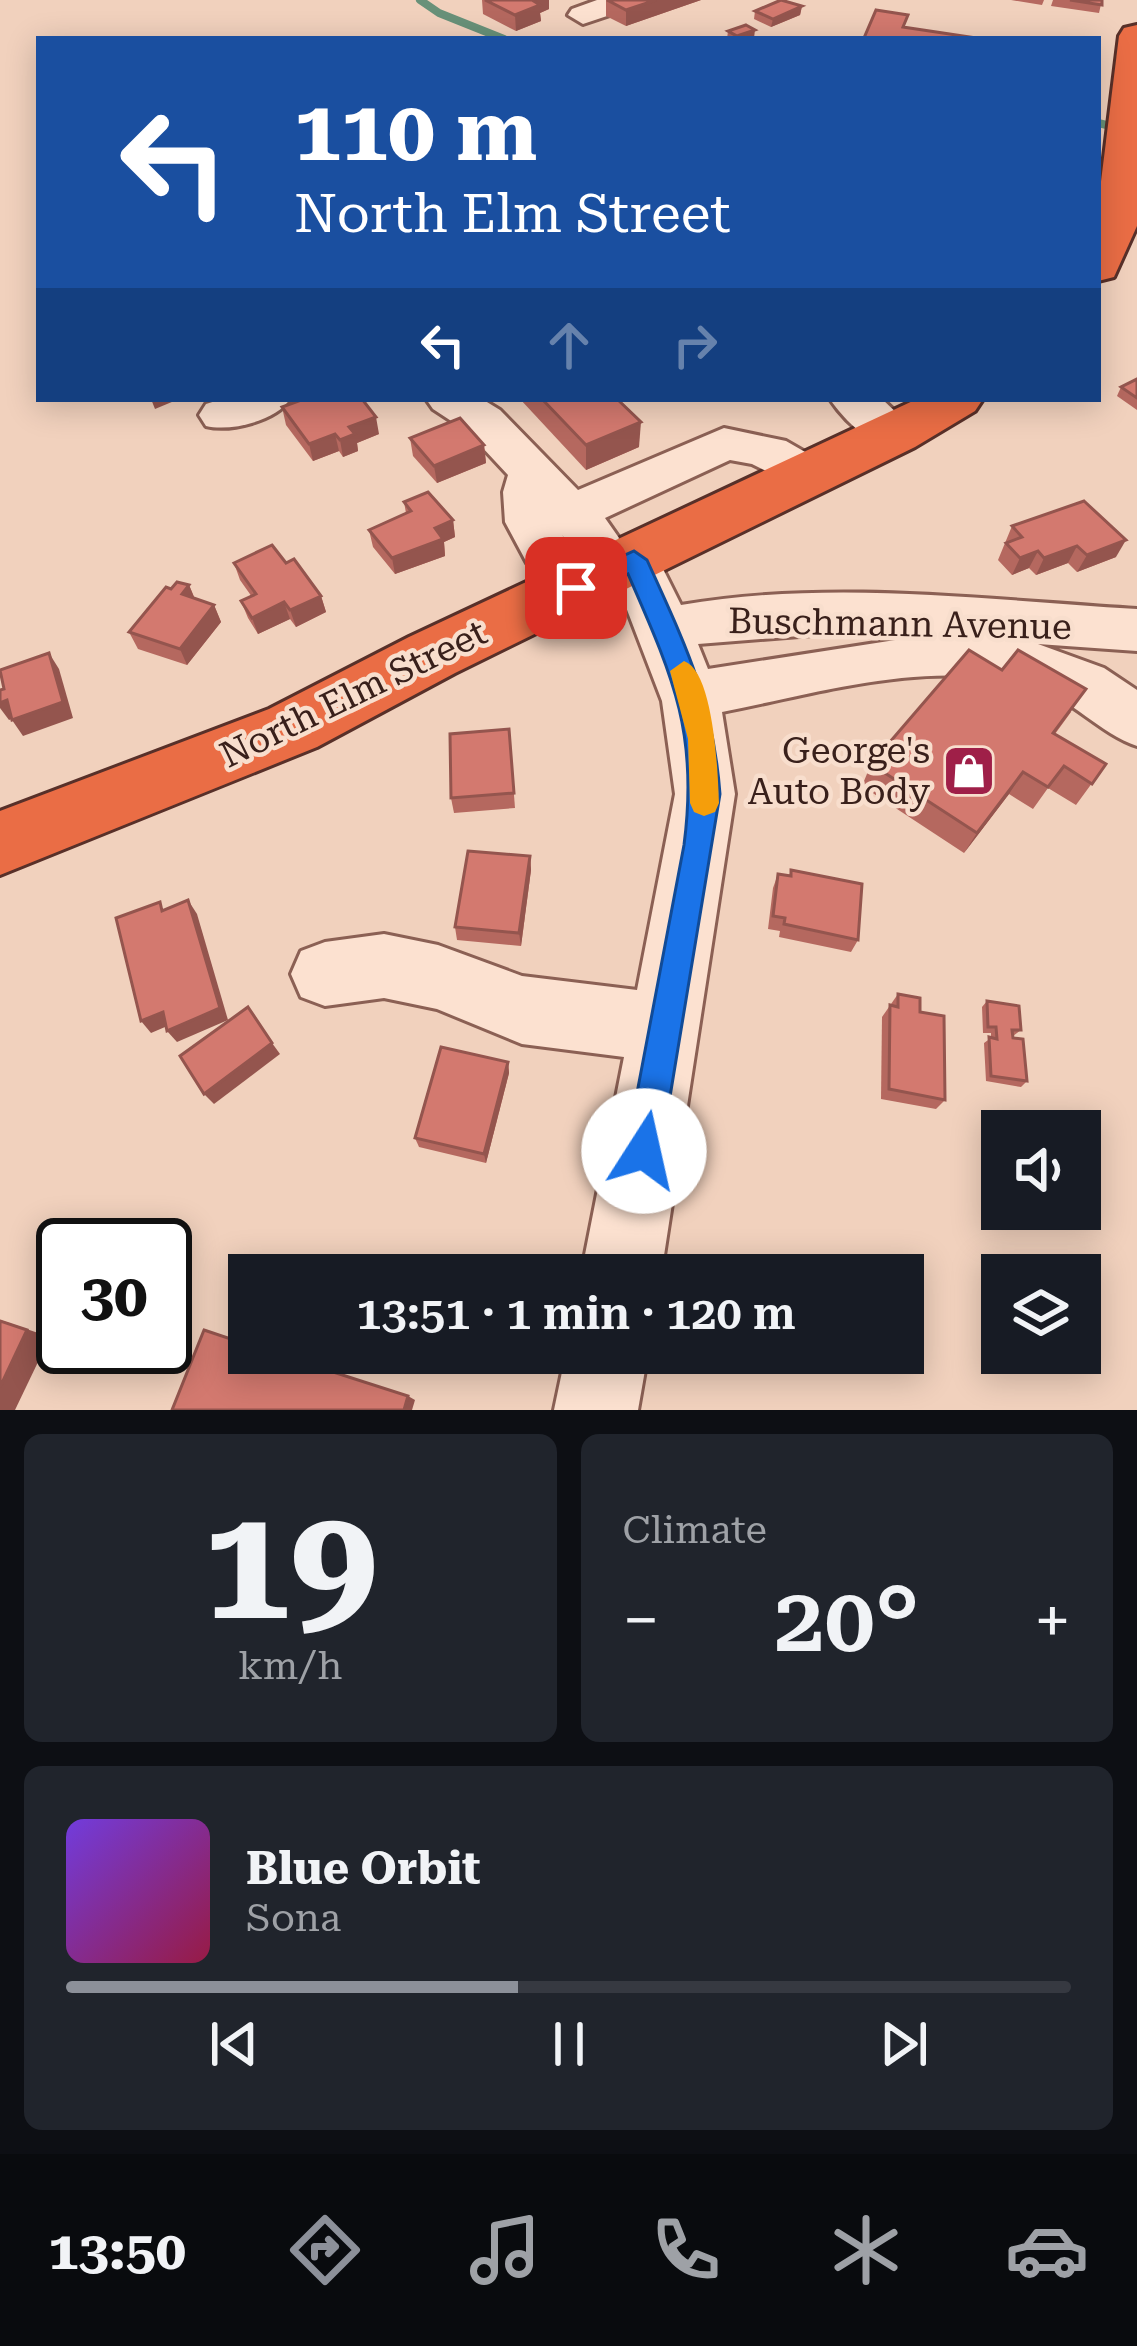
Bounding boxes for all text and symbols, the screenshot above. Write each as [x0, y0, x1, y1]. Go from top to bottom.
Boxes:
text: 110 m [294, 82, 537, 180]
icon: left [96, 84, 252, 240]
text: North Elm Street [294, 182, 731, 245]
icon: left [410, 312, 476, 378]
icon: ahead [536, 312, 602, 378]
icon: right [662, 312, 728, 378]
pin [525, 537, 627, 639]
icon: arrive [543, 555, 609, 621]
street label: Buschmann Avenue [728, 600, 1072, 648]
street label: North Elm Street [213, 611, 493, 777]
place label: George's Auto Body [748, 730, 931, 813]
shop icon: George's Auto Body [941, 743, 997, 799]
position arrow [581, 1088, 707, 1214]
map controls [981, 1110, 1101, 1374]
button: sound [981, 1110, 1101, 1230]
speed limit sign: 30 [36, 1218, 192, 1374]
button: layers [981, 1254, 1101, 1374]
text: 13:51 · 1 min · 120 m [356, 1287, 796, 1340]
text: 19 [203, 1473, 378, 1656]
text: Climate [623, 1507, 767, 1553]
text: 20° [774, 1568, 919, 1673]
text: − [623, 1582, 659, 1659]
text: + [1034, 1582, 1071, 1659]
text: km/h [238, 1643, 342, 1689]
text: Blue Orbit [246, 1842, 481, 1895]
text: Sona [246, 1895, 341, 1941]
icon: previous [201, 2011, 267, 2077]
icon: pause [536, 2011, 602, 2077]
icon: next [871, 2011, 937, 2077]
icon: directions [283, 2208, 367, 2292]
icon: music [463, 2208, 547, 2292]
icon: phone [644, 2208, 728, 2292]
icon: climate [824, 2208, 908, 2292]
icon: car [1005, 2208, 1089, 2292]
text: 13:50 [48, 2219, 186, 2282]

